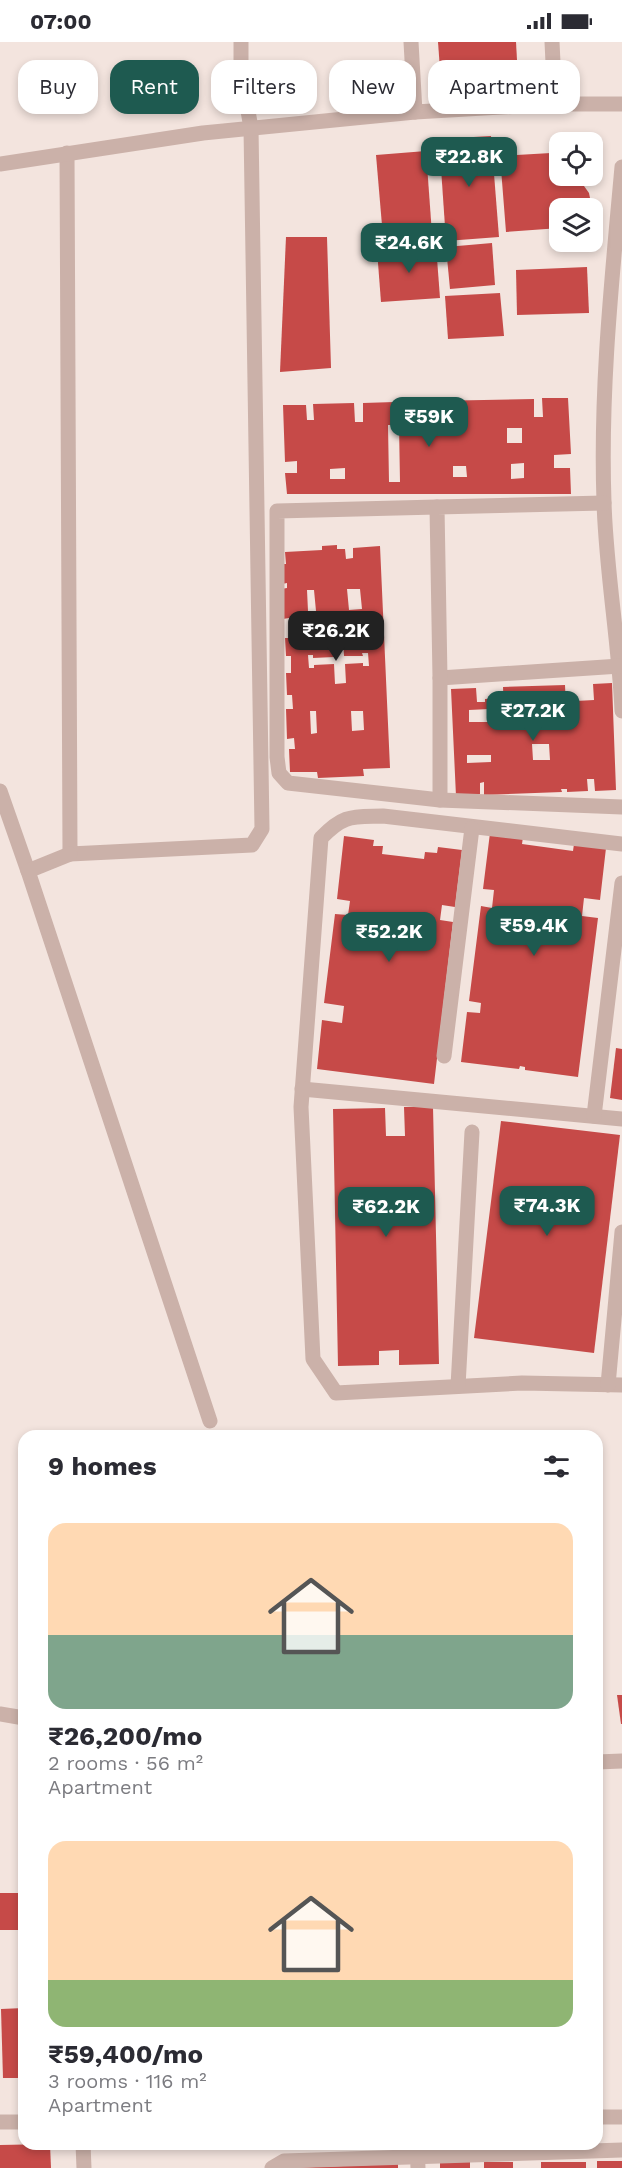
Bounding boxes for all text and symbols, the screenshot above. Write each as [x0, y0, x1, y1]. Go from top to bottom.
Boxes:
text: 07:00 [30, 9, 92, 34]
chip: Buy [18, 60, 98, 114]
chip: Rent [110, 60, 199, 114]
chip: Filters [211, 60, 317, 114]
chip: New [329, 60, 416, 114]
chip: Apartment [428, 60, 580, 114]
map controls [549, 132, 603, 252]
button: locate [549, 132, 603, 186]
pin: ₹22.8K [420, 137, 518, 188]
text: ₹22.8K [435, 144, 503, 168]
button: layers [549, 198, 603, 252]
pin: ₹24.6K [360, 223, 458, 274]
text: ₹24.6K [375, 230, 443, 254]
pin: ₹59K [393, 397, 465, 448]
text: ₹59K [404, 404, 454, 428]
pin: ₹26.2K [287, 611, 385, 662]
text: ₹26.2K [302, 618, 370, 642]
pin: ₹27.2K [484, 691, 582, 742]
text: ₹27.2K [501, 698, 565, 722]
pin: ₹59.4K [485, 906, 583, 957]
pin: ₹52.2K [340, 912, 438, 963]
text: ₹59.4K [500, 913, 568, 937]
text: ₹52.2K [355, 919, 423, 943]
pin: ₹74.3K [498, 1186, 596, 1237]
pin: ₹62.2K [337, 1187, 435, 1238]
text: ₹74.3K [514, 1193, 580, 1217]
text: ₹62.2K [352, 1194, 420, 1218]
icon: filters [540, 1450, 573, 1483]
text: 9 homes [48, 1451, 157, 1481]
icon: home [257, 1562, 365, 1670]
text: ₹26,200/mo [48, 1721, 202, 1751]
text: 2 rooms · 56 m² [48, 1751, 203, 1775]
text: Apartment [48, 1775, 152, 1799]
icon: home [257, 1880, 365, 1988]
text: ₹59,400/mo [48, 2039, 203, 2069]
text: 3 rooms · 116 m² [48, 2069, 207, 2093]
text: Apartment [48, 2093, 152, 2117]

